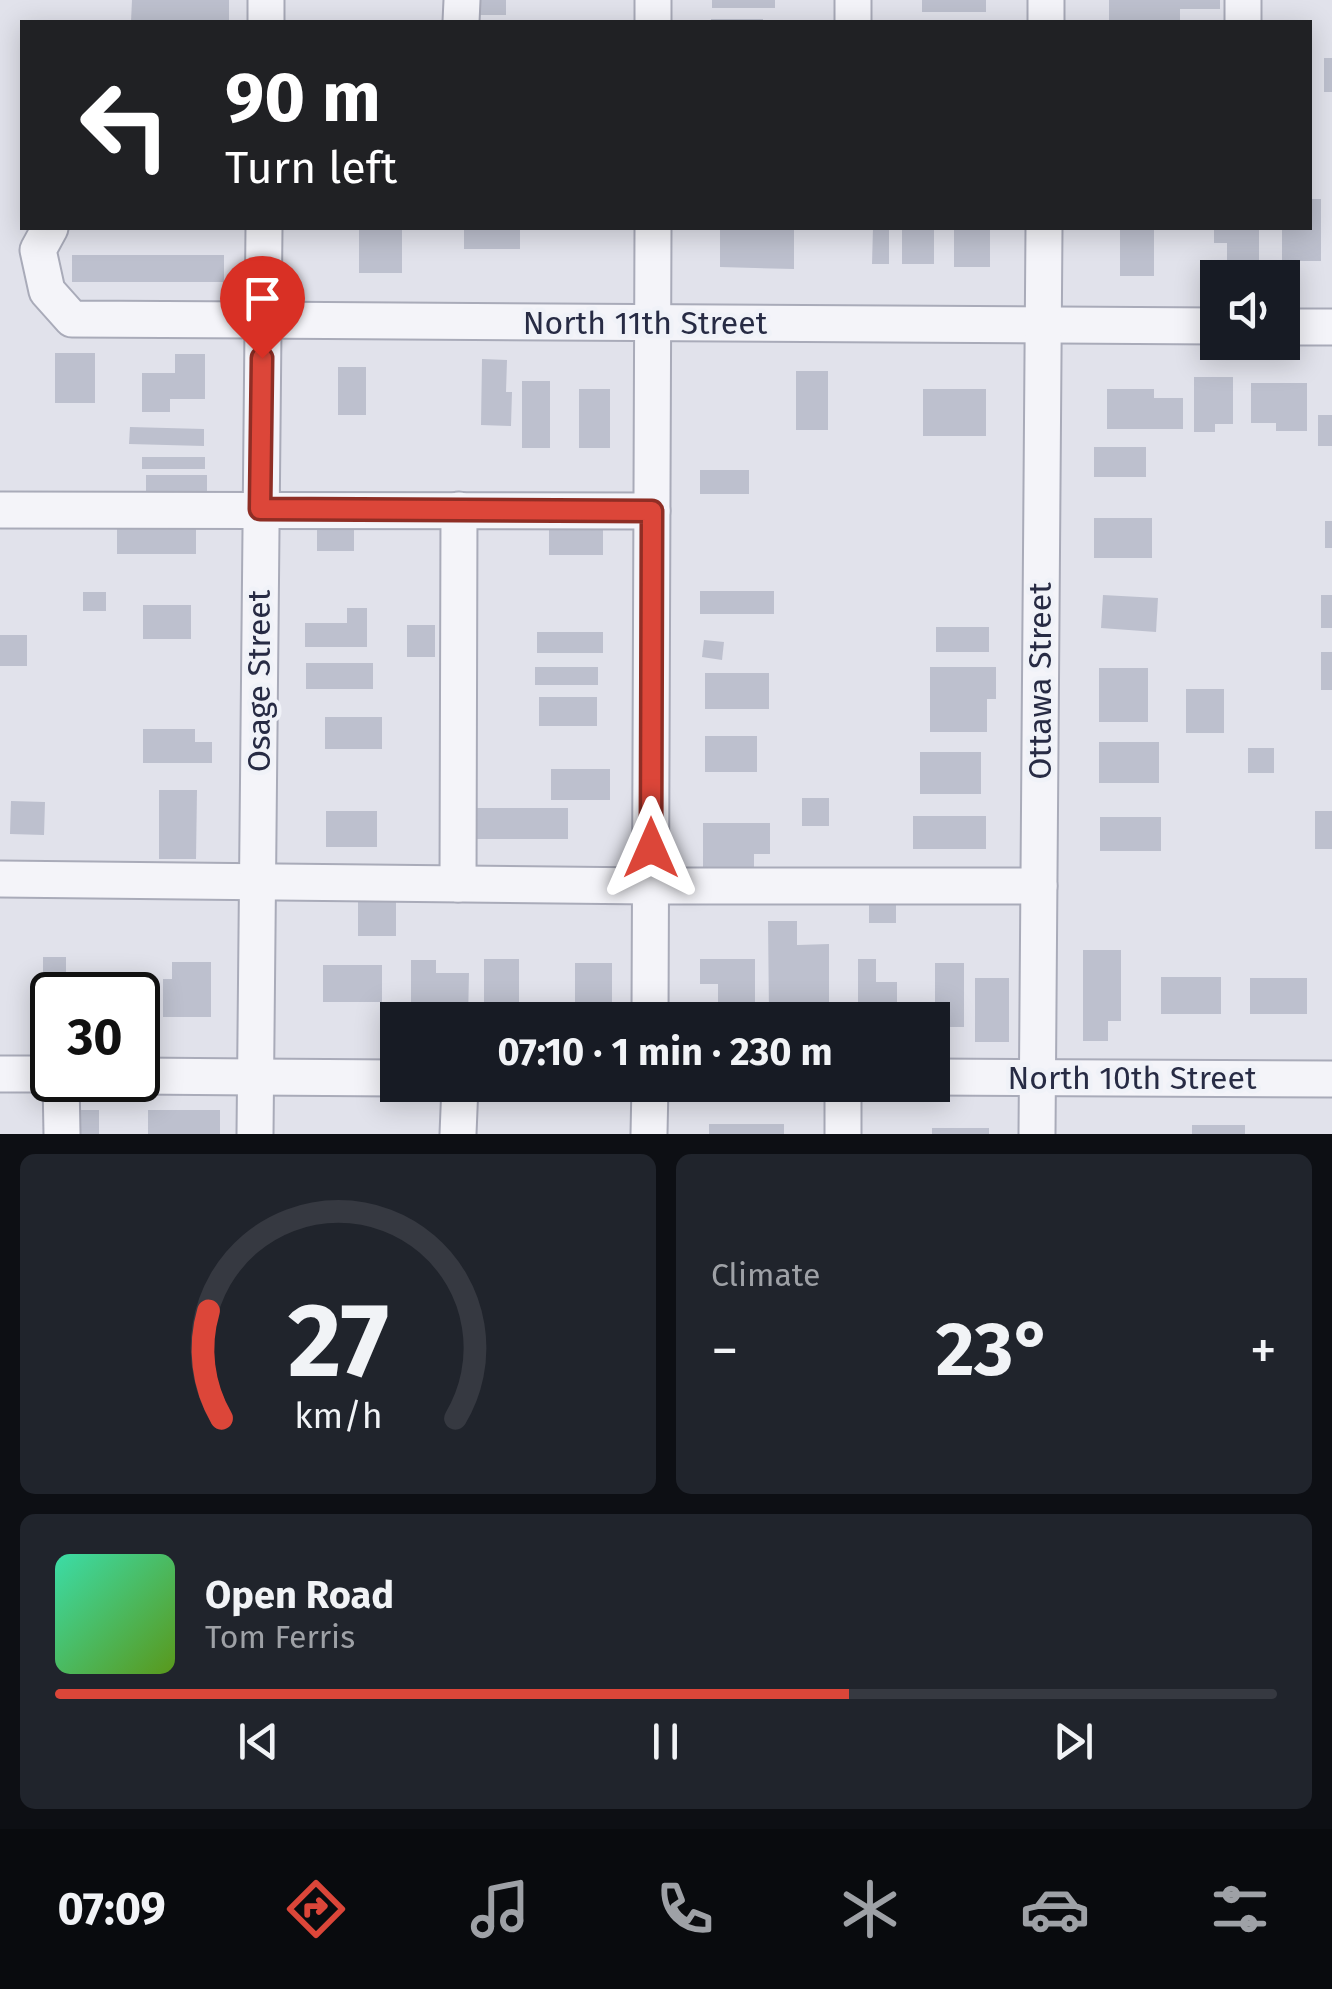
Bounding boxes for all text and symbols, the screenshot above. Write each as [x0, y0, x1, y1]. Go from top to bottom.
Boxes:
text: 90 m [225, 56, 381, 140]
icon: left [60, 60, 190, 190]
text: Turn left [225, 141, 397, 195]
pin [220, 256, 305, 359]
map controls [1200, 260, 1300, 360]
button: sound [1200, 260, 1300, 360]
icon: arrive [235, 271, 290, 326]
street label: North 11th Street [523, 304, 768, 342]
street label: Ottawa Street [1021, 582, 1059, 780]
street label: Osage Street [240, 589, 278, 772]
position arrow [599, 796, 703, 900]
speed limit sign: 30 [30, 972, 160, 1102]
text: 07:10 · 1 min · 230 m [497, 1029, 833, 1075]
street label: North 10th Street [1008, 1059, 1257, 1097]
text: Climate [711, 1256, 820, 1294]
text: 27 [287, 1279, 389, 1404]
text: 23° [936, 1305, 1052, 1395]
text: − [711, 1318, 739, 1384]
text: + [1250, 1318, 1277, 1384]
text: km/h [294, 1395, 382, 1437]
text: Open Road [205, 1572, 394, 1618]
text: Tom Ferris [205, 1618, 355, 1656]
icon: previous [231, 1714, 286, 1769]
icon: pause [638, 1714, 693, 1769]
icon: next [1046, 1714, 1101, 1769]
icon: directions [281, 1874, 351, 1944]
icon: music [465, 1874, 535, 1944]
icon: phone [650, 1874, 720, 1944]
icon: climate [835, 1874, 905, 1944]
icon: car [1020, 1874, 1090, 1944]
icon: filters [1205, 1874, 1275, 1944]
text: 07:09 [57, 1882, 166, 1936]

